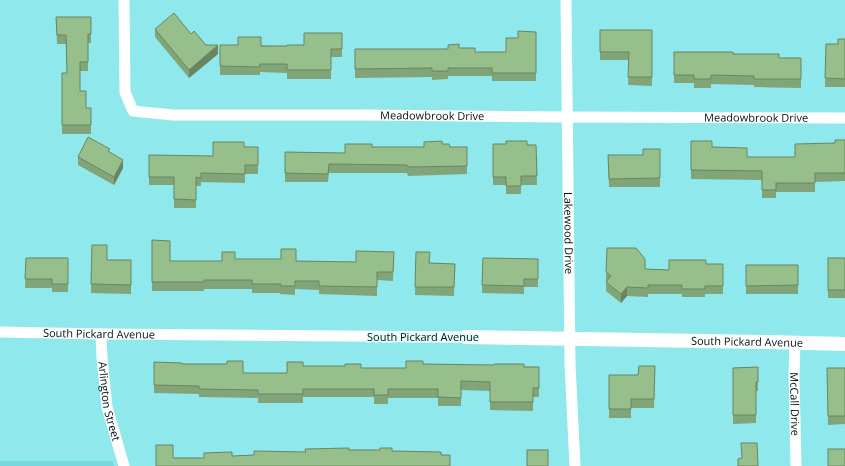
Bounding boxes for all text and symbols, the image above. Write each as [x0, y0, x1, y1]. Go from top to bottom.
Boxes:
street label: Meadowbrook Drive [380, 107, 484, 123]
street label: Meadowbrook Drive [704, 109, 808, 125]
street label: Lakewood Drive [561, 192, 577, 274]
street label: South Pickard Avenue [43, 325, 155, 341]
street label: South Pickard Avenue [367, 329, 479, 344]
street label: South Pickard Avenue [691, 333, 803, 350]
street label: Arlington Street [95, 361, 124, 443]
street label: McCall Drive [787, 372, 803, 436]

